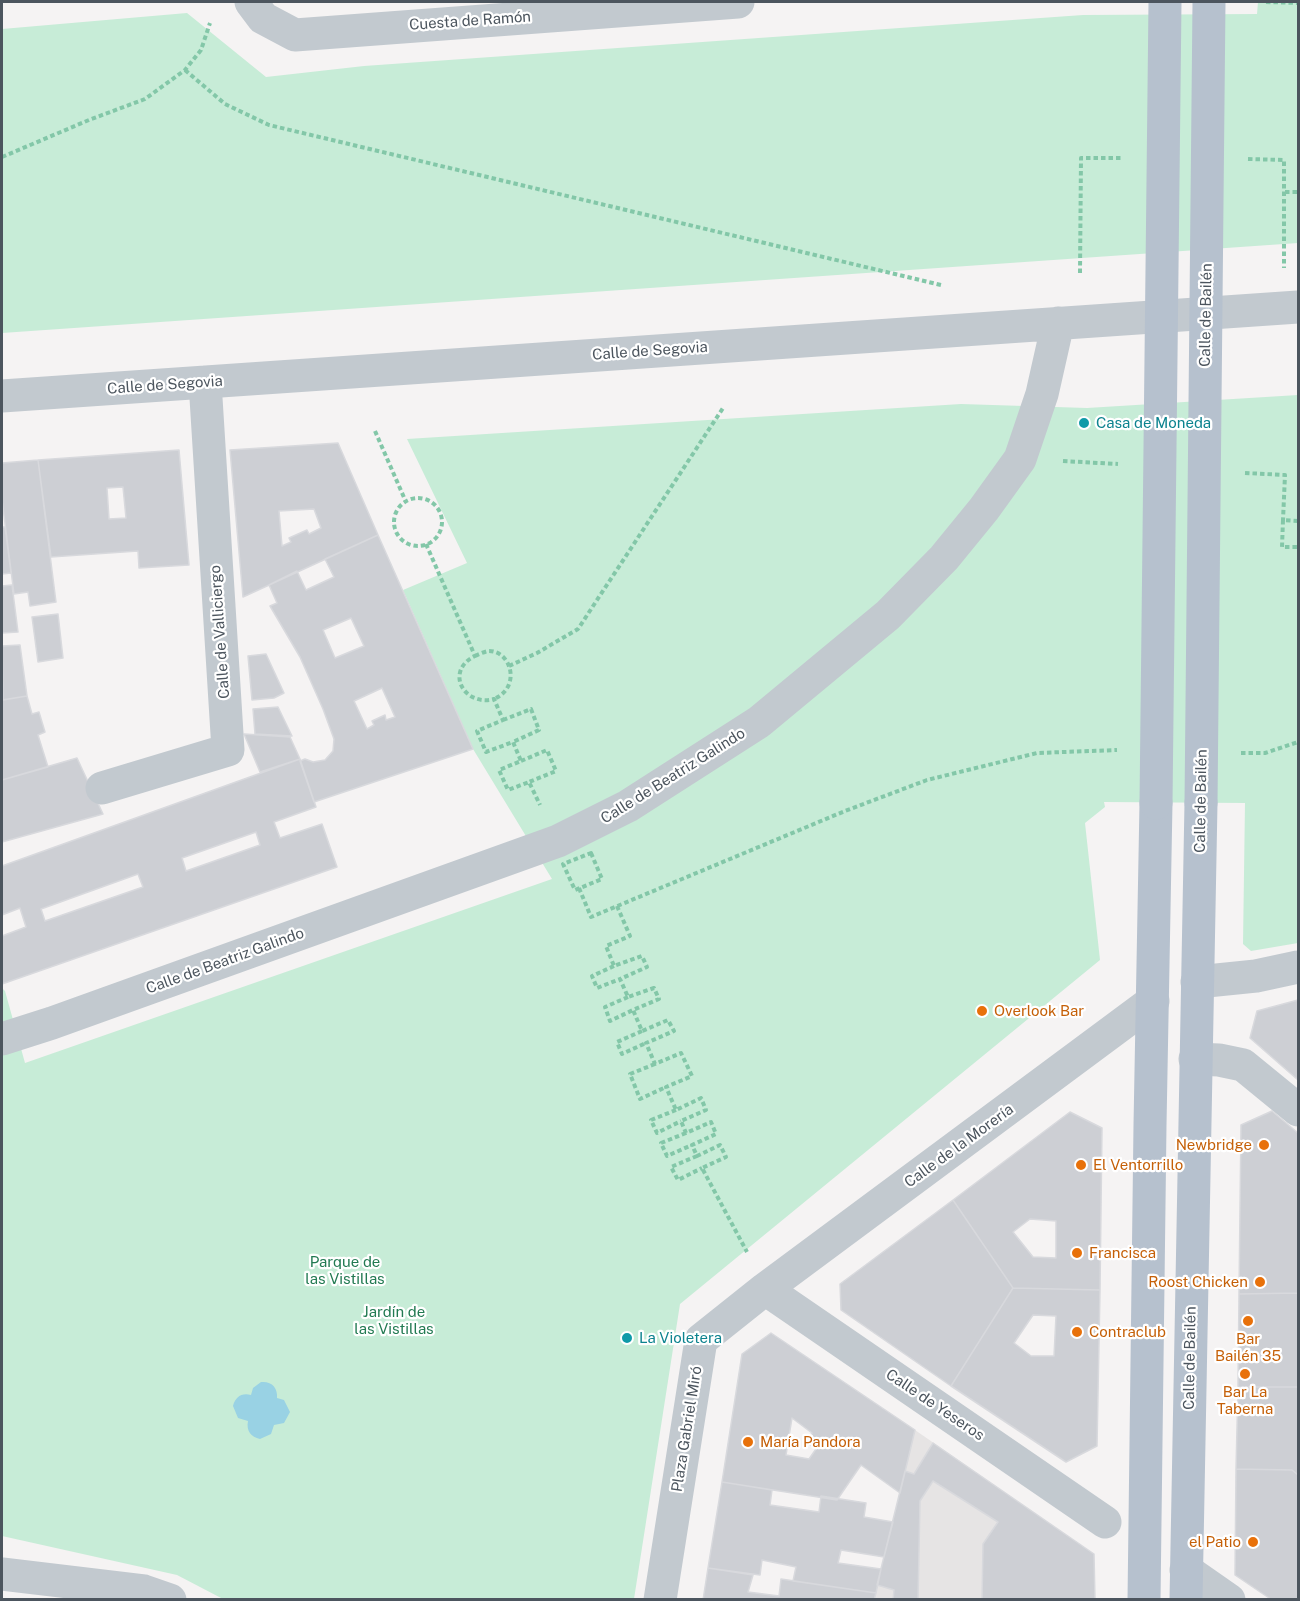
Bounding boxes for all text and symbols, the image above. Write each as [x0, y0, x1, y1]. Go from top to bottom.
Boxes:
street label: Cuesta de Ramón [408, 8, 532, 34]
street label: Calle de Bailén [1196, 263, 1216, 367]
street label: Calle de Segovia [592, 338, 708, 364]
street label: Calle de Segovia [107, 372, 223, 398]
place label: Casa de Moneda [1096, 414, 1211, 432]
marker: Casa de Moneda [1077, 416, 1091, 430]
street label: Calle de Valliciergo [206, 565, 234, 699]
street label: Calle de Beatriz Galindo [598, 724, 748, 828]
street label: Calle de Bailén [1191, 749, 1211, 853]
street label: Calle de Beatriz Galindo [144, 924, 306, 998]
place label: Overlook Bar [994, 1002, 1084, 1020]
marker: Overlook Bar [975, 1004, 989, 1018]
street label: Calle de la Morería [901, 1100, 1017, 1192]
place label: Newbridge [1176, 1136, 1252, 1154]
marker: Newbridge [1257, 1138, 1271, 1152]
place label: El Ventorrillo [1093, 1156, 1183, 1174]
marker: El Ventorrillo [1074, 1158, 1088, 1172]
place label: Francisca [1089, 1244, 1156, 1262]
marker: Francisca [1070, 1246, 1084, 1260]
park label: Parque de las Vistillas [305, 1253, 385, 1288]
place label: Roost Chicken [1148, 1273, 1248, 1291]
marker: Roost Chicken [1253, 1275, 1267, 1289]
park label: Jardín de las Vistillas [354, 1303, 434, 1338]
street label: Calle de Bailén [1180, 1306, 1200, 1410]
marker: Bar Bailén 35 [1241, 1314, 1255, 1328]
place label: Contraclub [1089, 1323, 1166, 1341]
marker: Contraclub [1070, 1325, 1084, 1339]
place label: La Violetera [639, 1329, 722, 1347]
place label: Bar Bailén 35 [1215, 1330, 1281, 1365]
marker: La Violetera [620, 1331, 634, 1345]
street label: Plaza Gabriel Miró [668, 1365, 706, 1493]
street label: Calle de Yeseros [882, 1365, 988, 1445]
marker: Bar La Taberna [1238, 1367, 1252, 1381]
place label: Bar La Taberna [1217, 1383, 1273, 1418]
place label: María Pandora [760, 1433, 861, 1451]
marker: María Pandora [741, 1435, 755, 1449]
place label: el Patio [1189, 1533, 1241, 1551]
marker: el Patio [1246, 1535, 1260, 1549]

